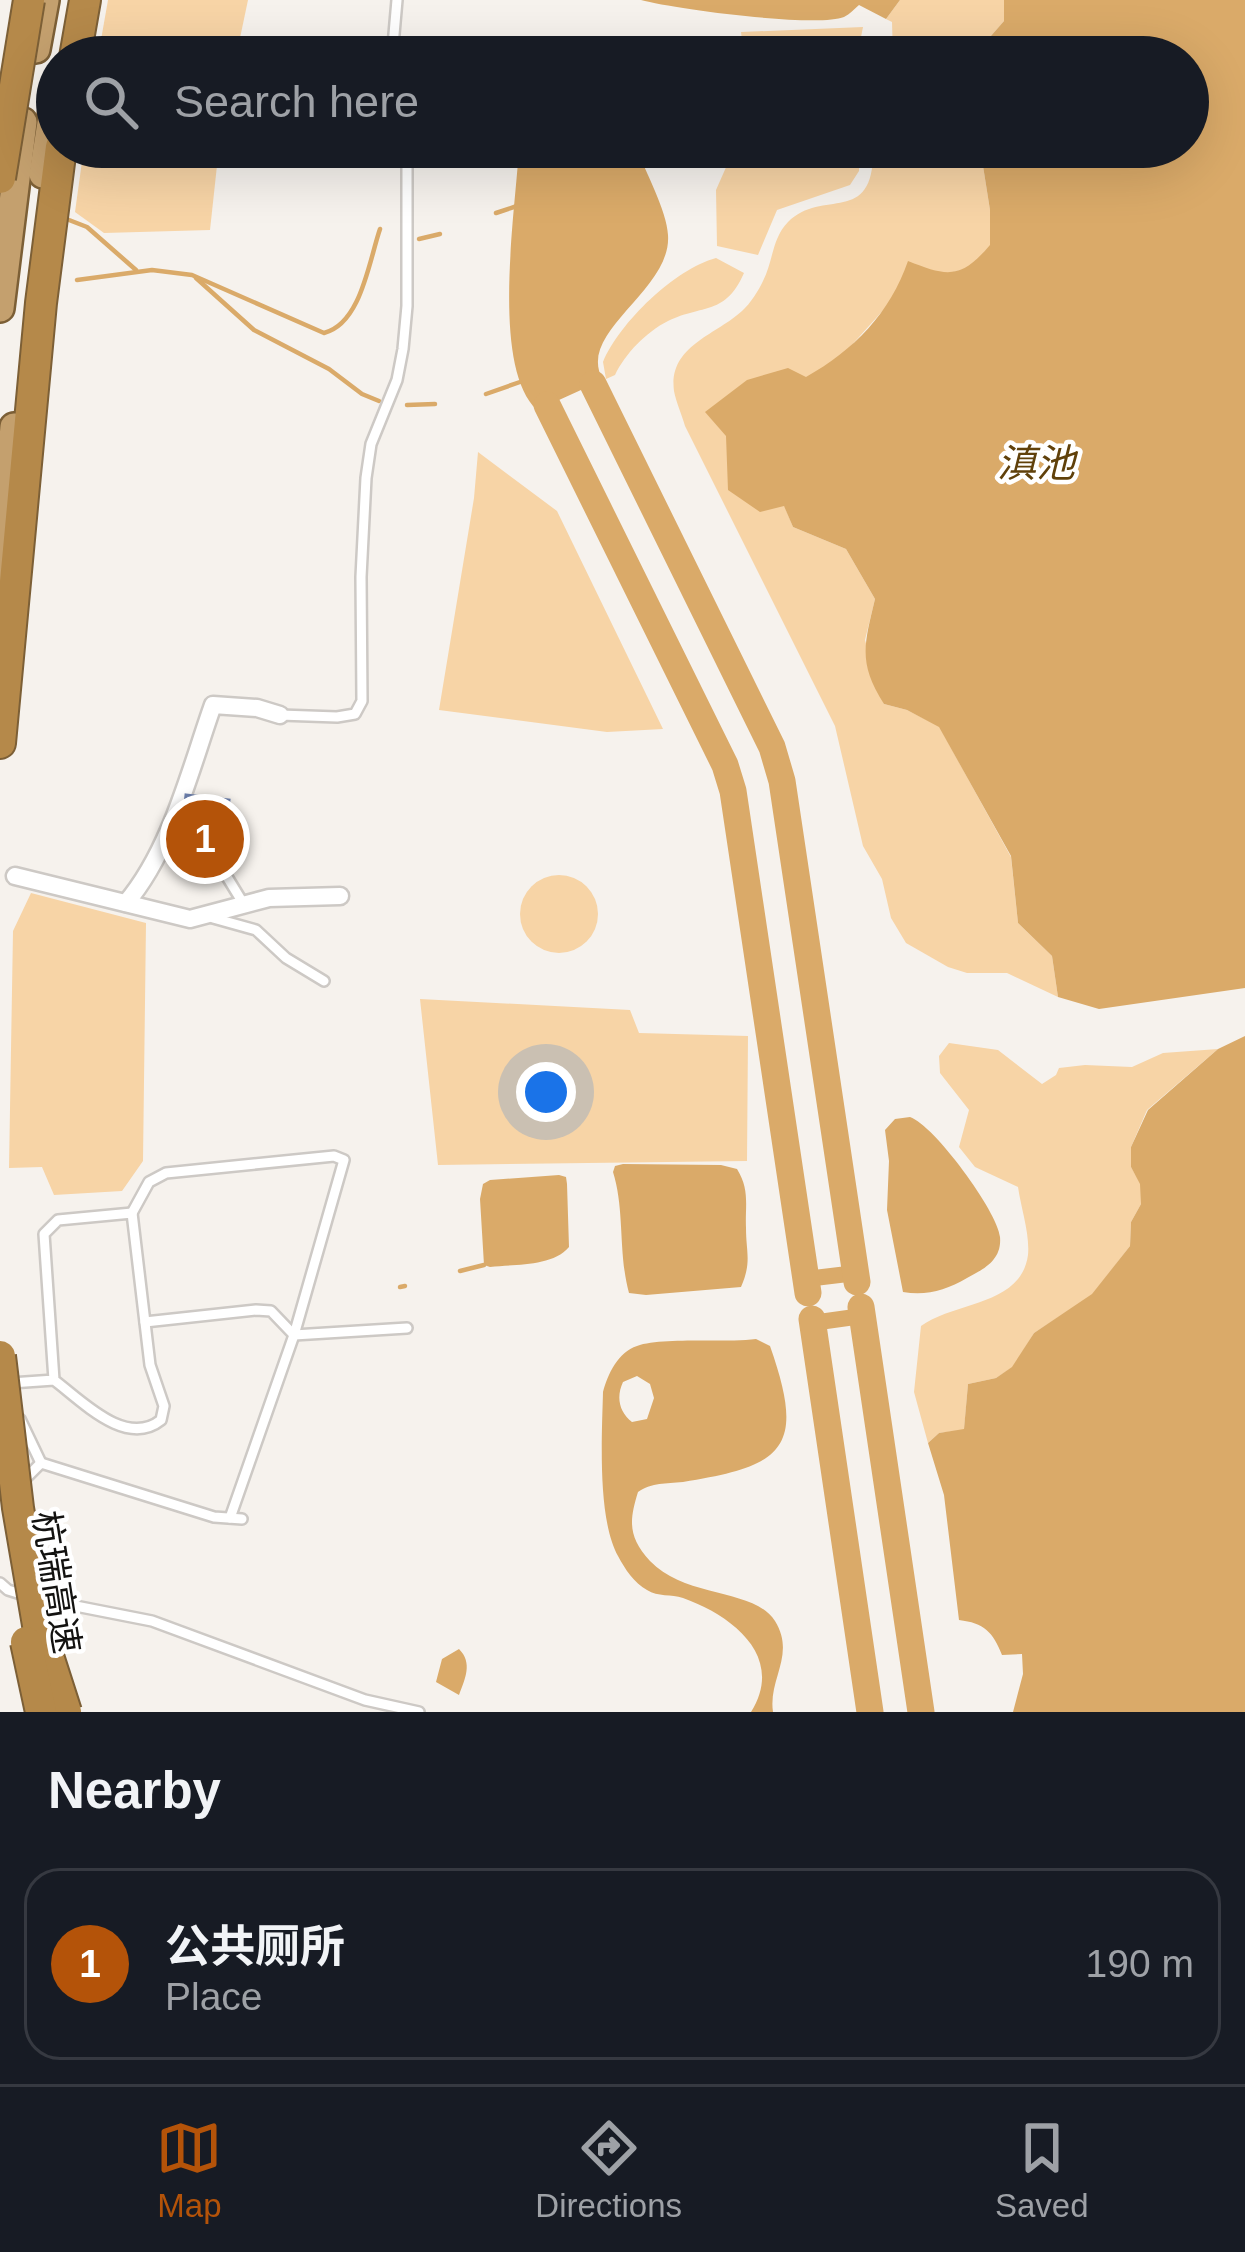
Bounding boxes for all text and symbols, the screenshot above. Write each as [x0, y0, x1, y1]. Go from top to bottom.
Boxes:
search box [36, 36, 1209, 168]
icon: search [78, 69, 144, 135]
text: Search here [174, 76, 419, 127]
water label: 滇池 [997, 442, 1079, 485]
pin: 1 [166, 794, 244, 884]
your location [516, 1062, 576, 1122]
street label: 杭瑞高速 [25, 1508, 88, 1656]
text: Nearby [48, 1762, 221, 1819]
text: 公共厕所 [165, 1921, 345, 1972]
text: 1 [79, 1942, 101, 1985]
text: 190 m [1086, 1942, 1194, 1985]
text: Place [165, 1975, 263, 2018]
tab: Map [156, 2115, 222, 2225]
tab: Directions [535, 2115, 682, 2225]
tab: Saved [995, 2115, 1089, 2225]

